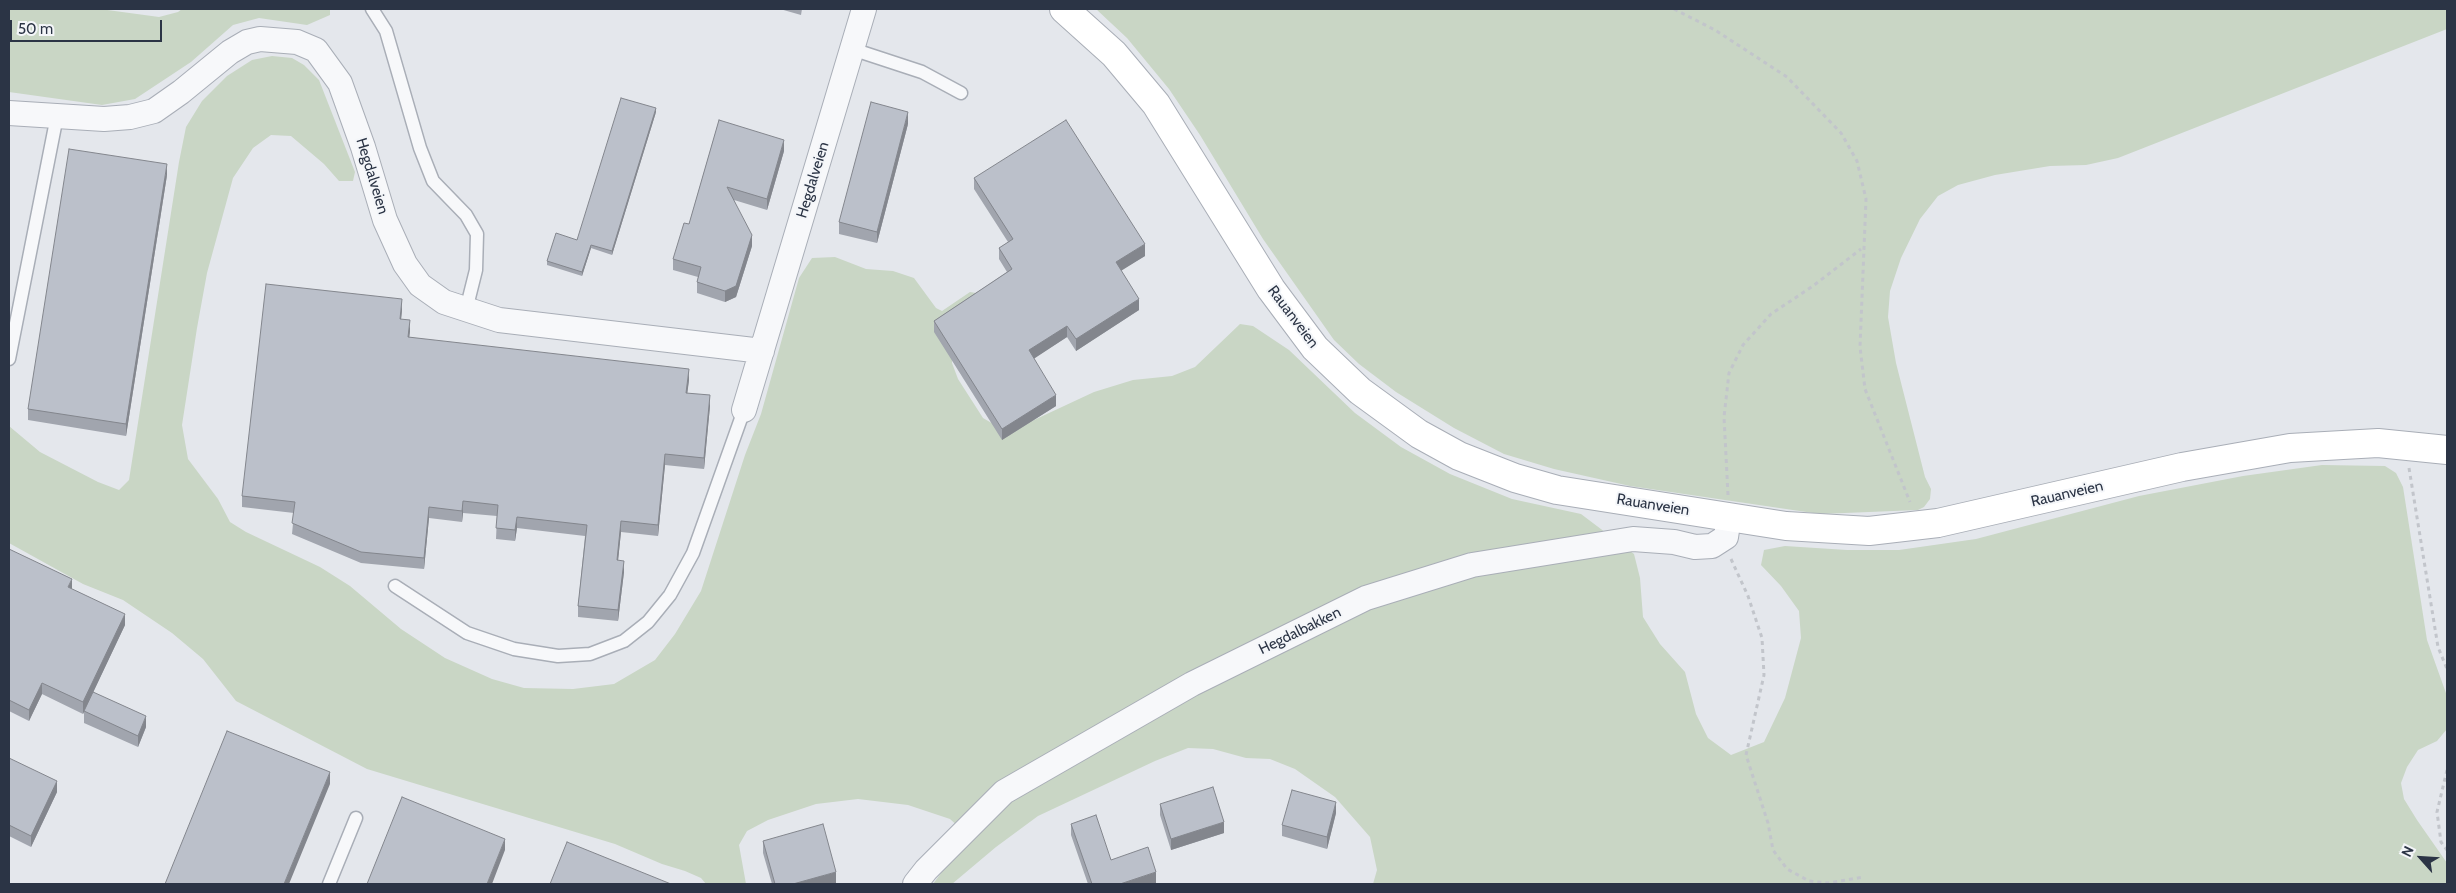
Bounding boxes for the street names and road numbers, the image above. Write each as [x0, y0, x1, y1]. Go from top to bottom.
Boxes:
street label: Hegdalveien [352, 136, 392, 216]
street label: Hegdalveien [793, 140, 833, 220]
street label: Rauanveien [1264, 282, 1322, 352]
street label: Rauanveien [2029, 477, 2105, 511]
street label: Rauanveien [1615, 490, 1691, 520]
street label: Hegdalbakken [1256, 603, 1344, 659]

